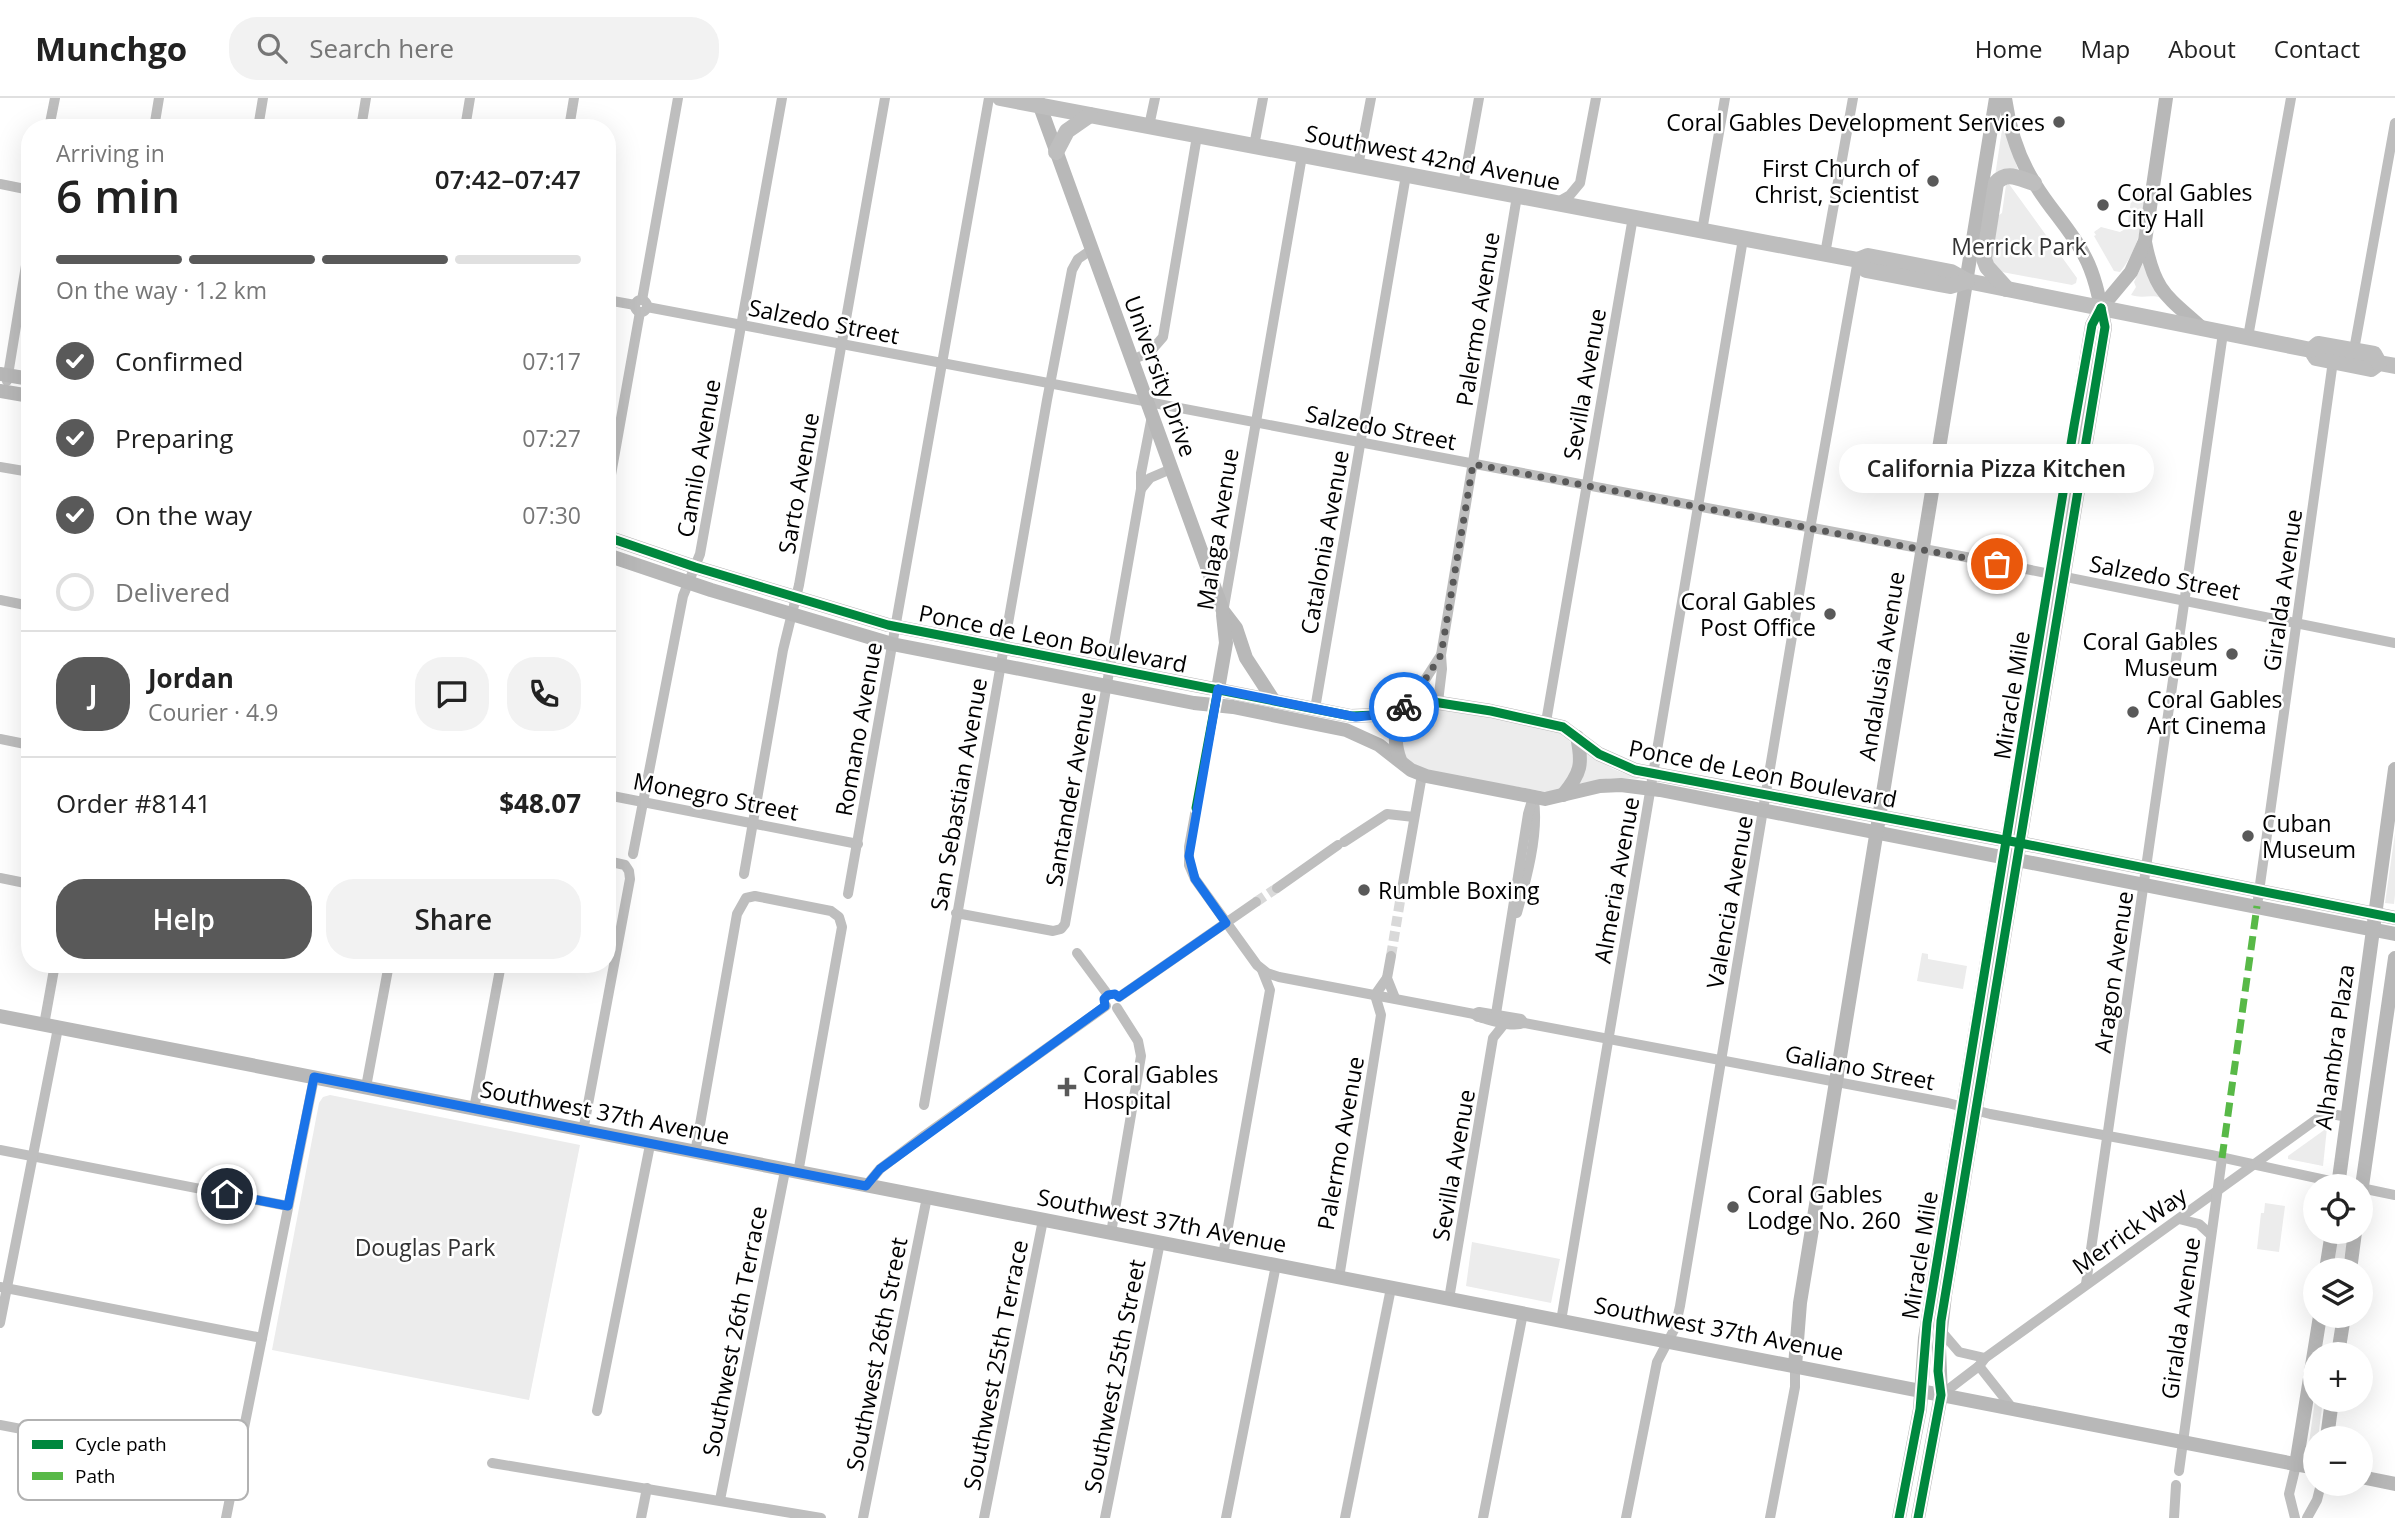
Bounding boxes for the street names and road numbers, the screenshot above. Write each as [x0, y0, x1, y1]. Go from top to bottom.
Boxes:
street label: Southwest 42nd Avenue [1303, 117, 1563, 197]
street label: Palermo Avenue [1447, 230, 1507, 408]
street label: Salzedo Street [746, 291, 902, 351]
street label: University Drive [1117, 291, 1205, 461]
street label: Sevilla Avenue [1555, 306, 1613, 462]
street label: Camilo Avenue [668, 376, 728, 540]
street label: Salzedo Street [1303, 397, 1459, 457]
street label: Sarto Avenue [770, 410, 826, 556]
street label: Malaga Avenue [1188, 446, 1246, 612]
street label: Catalonia Avenue [1292, 447, 1356, 637]
street label: Giralda Avenue [2255, 507, 2309, 673]
street label: Salzedo Street [2087, 547, 2243, 607]
street label: Andalusia Avenue [1850, 569, 1912, 763]
street label: Ponce de Leon Boulevard [916, 596, 1190, 680]
street label: Miracle Mile [1985, 628, 2037, 762]
street label: Romano Avenue [827, 640, 889, 818]
street label: San Sebastian Avenue [922, 675, 994, 913]
street label: Santander Avenue [1037, 689, 1103, 889]
street label: Ponce de Leon Boulevard [1626, 731, 1900, 815]
street label: Monegro Street [631, 764, 801, 828]
street label: Almeria Avenue [1586, 794, 1646, 966]
street label: Valencia Avenue [1698, 813, 1760, 991]
street label: Aragon Avenue [2086, 889, 2140, 1055]
street label: Alhambra Plaza [2307, 962, 2361, 1132]
street label: Galiano Street [1782, 1037, 1938, 1097]
street label: Palermo Avenue [1309, 1054, 1371, 1232]
street label: Southwest 37th Avenue [478, 1072, 732, 1152]
street label: Sevilla Avenue [1424, 1087, 1482, 1243]
street label: Merrick Way [2065, 1179, 2193, 1281]
street label: Southwest 37th Avenue [1035, 1180, 1289, 1260]
street label: Miracle Mile [1893, 1188, 1945, 1322]
street label: Southwest 26th Terrace [694, 1203, 774, 1459]
street label: Southwest 26th Street [838, 1234, 914, 1474]
street label: Giralda Avenue [2153, 1235, 2207, 1401]
street label: Southwest 25th Terrace [955, 1237, 1035, 1493]
street label: Southwest 25th Street [1076, 1256, 1152, 1496]
street label: Southwest 37th Avenue [1592, 1288, 1846, 1368]

